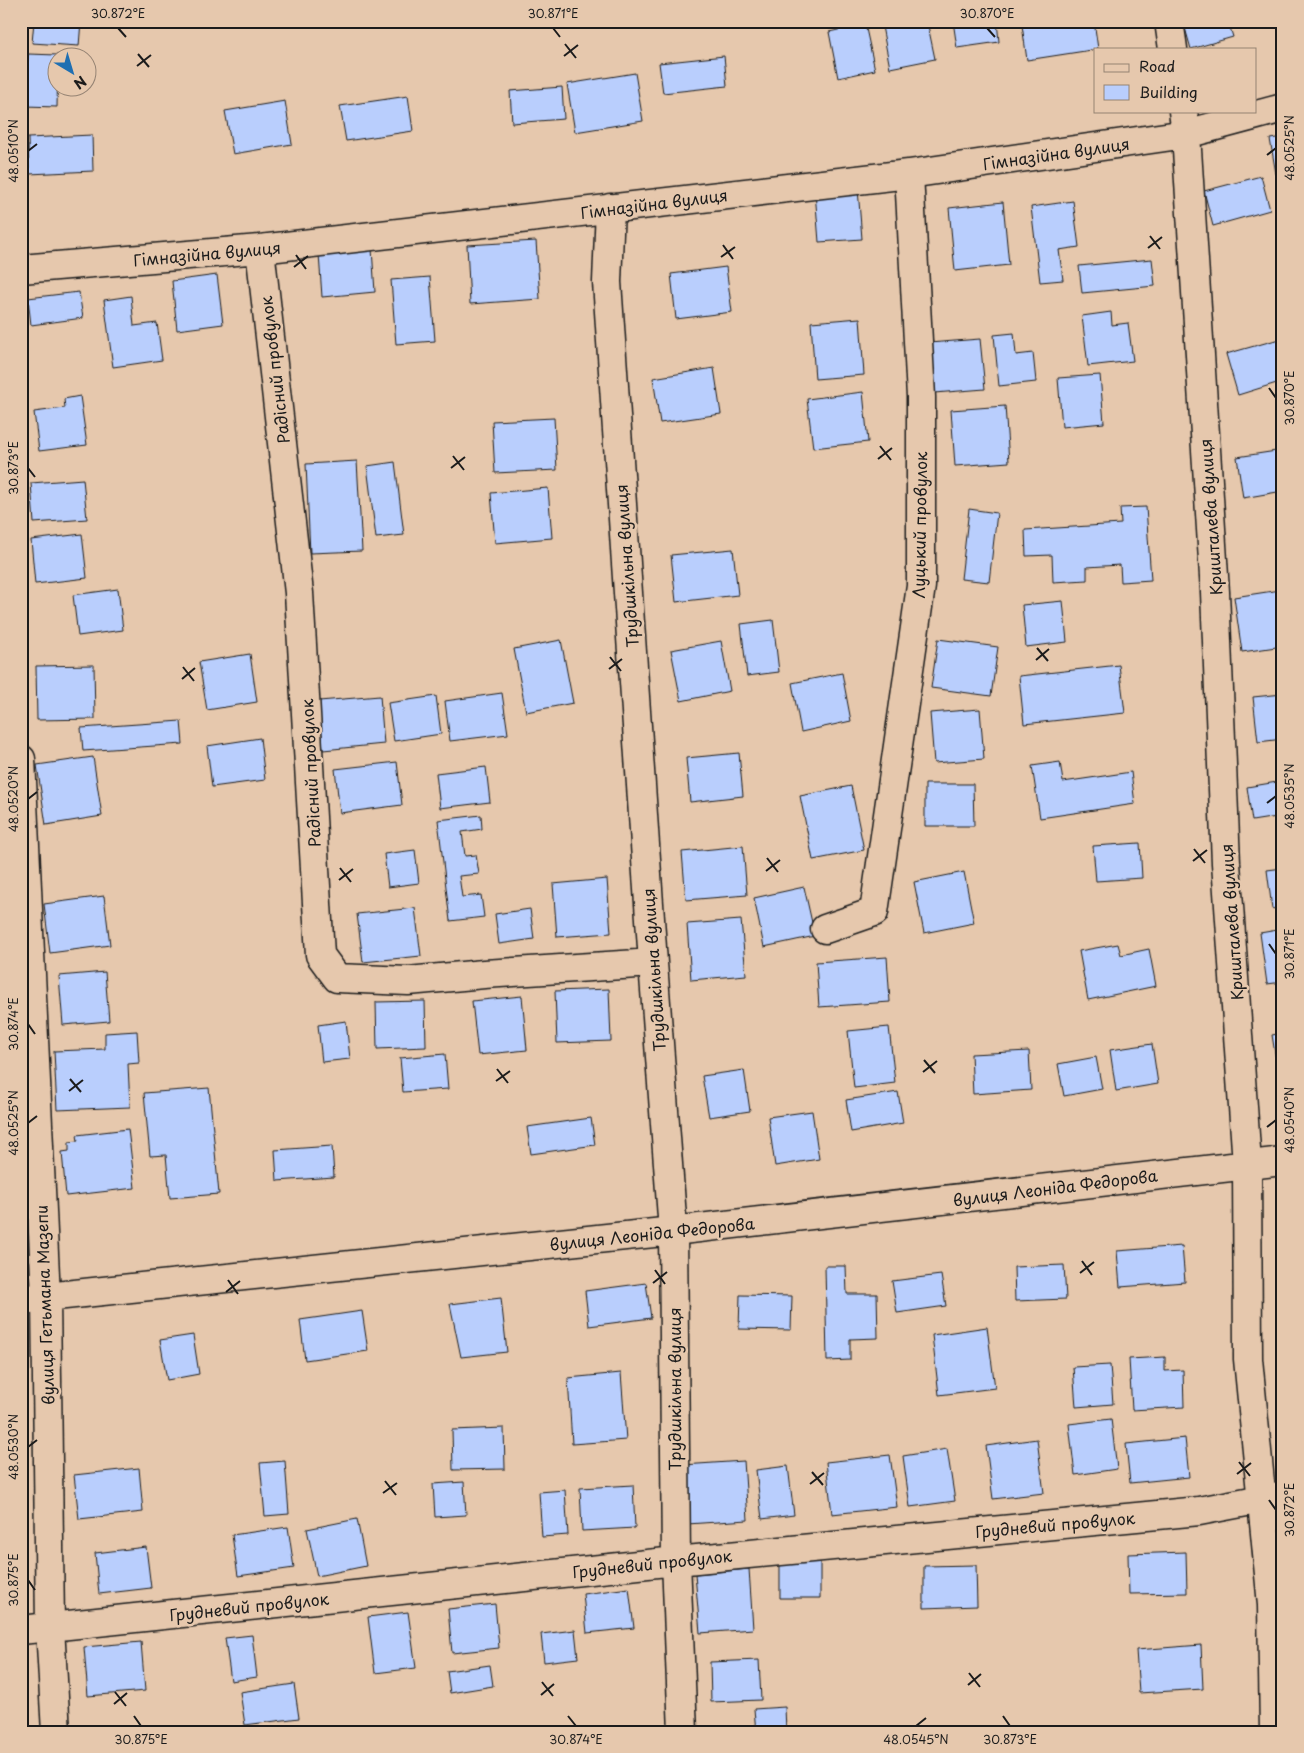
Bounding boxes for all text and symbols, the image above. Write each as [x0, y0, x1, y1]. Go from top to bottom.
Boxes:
text: 30.872°E [91, 4, 145, 22]
text: 30.871°E [527, 4, 579, 22]
text: 30.870°E [960, 4, 1014, 22]
north arrow [48, 48, 98, 98]
legend [1094, 48, 1256, 112]
text: Road [1139, 54, 1175, 77]
text: N [69, 71, 91, 94]
text: Building [1139, 80, 1198, 103]
text: 48.0525°N [1280, 115, 1298, 181]
text: 48.0510°N [4, 119, 22, 183]
street label: Гімназійна вулиця [981, 131, 1131, 175]
street label: Гімназійна вулиця [579, 182, 729, 224]
street label: Гімназійна вулиця [132, 235, 282, 271]
street label: Радісний провулок [253, 294, 295, 445]
text: 30.870°E [1280, 371, 1298, 425]
street label: Кришталева вулиця [1193, 438, 1227, 596]
text: 30.873°E [4, 441, 22, 495]
street label: Луцький провулок [906, 451, 932, 599]
street label: Трудшкільна вулиця [608, 484, 644, 648]
street label: Радісний провулок [294, 698, 326, 848]
text: 48.0535°N [1280, 763, 1298, 829]
text: 48.0520°N [4, 766, 22, 832]
street label: Кришталева вулиця [1214, 843, 1248, 1001]
street label: Трудшкільна вулиця [635, 888, 671, 1052]
text: 30.871°E [1280, 928, 1298, 980]
text: 30.874°E [4, 997, 22, 1051]
text: 48.0540°N [1280, 1087, 1298, 1153]
text: 48.0525°N [4, 1090, 22, 1156]
street label: вулиця Леоніда Федорова [951, 1163, 1159, 1211]
street label: вулиця Гетьмана Мазепи [29, 1205, 59, 1405]
street label: вулиця Леоніда Федорова [548, 1210, 756, 1256]
street label: Трудшкільна вулиця [662, 1307, 686, 1471]
text: 48.0530°N [4, 1414, 22, 1480]
text: 30.872°E [1280, 1483, 1298, 1537]
street label: Грудневий провулок [974, 1505, 1136, 1543]
street label: Грудневий провулок [571, 1543, 733, 1583]
text: 30.875°E [4, 1553, 22, 1607]
street label: Грудневий провулок [168, 1586, 330, 1626]
text: 30.875°E [114, 1730, 168, 1748]
text: 30.874°E [549, 1730, 603, 1748]
text: 48.0545°N [883, 1730, 949, 1748]
text: 30.873°E [983, 1730, 1037, 1748]

